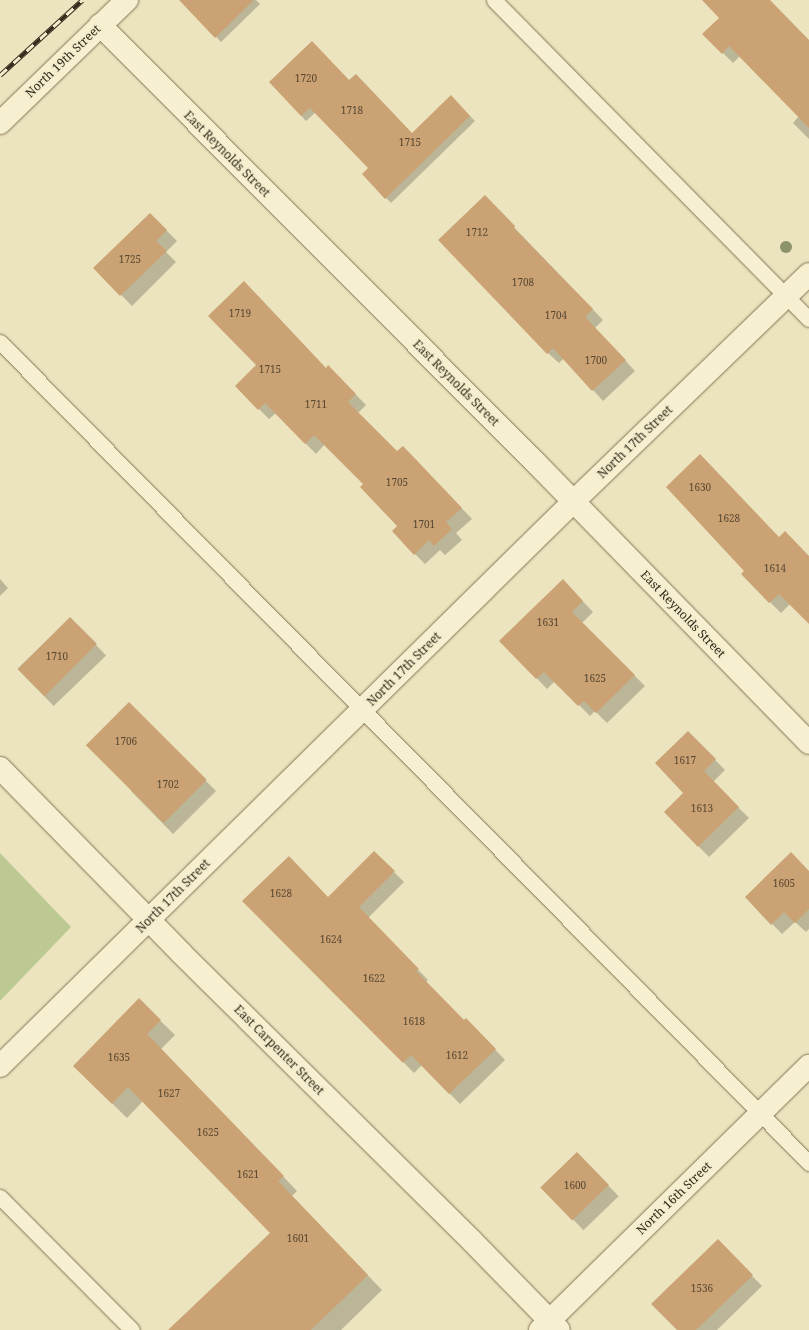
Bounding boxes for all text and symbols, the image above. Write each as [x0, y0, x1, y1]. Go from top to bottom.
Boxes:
street label: North 19th Street [23, 22, 103, 100]
house number: 1720 [295, 73, 317, 85]
house number: 1718 [341, 105, 363, 117]
street label: East Reynolds Street [181, 108, 273, 200]
house number: 1715 [399, 137, 421, 149]
house number: 1712 [466, 227, 488, 239]
house number: 1725 [119, 254, 141, 266]
house number: 1708 [512, 277, 534, 289]
house number: 1719 [229, 308, 251, 320]
house number: 1704 [545, 310, 567, 322]
street label: East Reynolds Street [410, 337, 502, 429]
house number: 1700 [585, 355, 607, 367]
house number: 1715 [259, 364, 281, 376]
house number: 1711 [305, 399, 327, 411]
street label: North 17th Street [595, 403, 675, 481]
house number: 1705 [386, 477, 408, 489]
house number: 1630 [689, 482, 711, 494]
house number: 1628 [718, 513, 740, 525]
house number: 1701 [413, 519, 435, 531]
house number: 1614 [764, 563, 786, 575]
street label: East Reynolds Street [638, 567, 728, 661]
house number: 1631 [537, 617, 559, 629]
street label: North 17th Street [364, 629, 444, 709]
house number: 1710 [46, 651, 68, 663]
house number: 1625 [584, 673, 606, 685]
house number: 1706 [115, 736, 137, 748]
house number: 1617 [674, 755, 696, 767]
house number: 1702 [157, 779, 179, 791]
house number: 1613 [691, 803, 713, 815]
street label: North 17th Street [133, 856, 213, 936]
house number: 1605 [773, 878, 795, 890]
house number: 1628 [270, 888, 292, 900]
house number: 1624 [320, 934, 342, 946]
house number: 1622 [363, 973, 385, 985]
street label: East Carpenter Street [231, 1002, 327, 1098]
house number: 1618 [403, 1016, 425, 1028]
house number: 1612 [446, 1050, 468, 1062]
house number: 1635 [108, 1052, 130, 1064]
house number: 1627 [158, 1088, 180, 1100]
house number: 1625 [197, 1127, 219, 1139]
street label: North 16th Street [634, 1159, 714, 1237]
house number: 1621 [237, 1169, 259, 1181]
house number: 1600 [564, 1180, 586, 1192]
house number: 1601 [287, 1233, 309, 1245]
house number: 1536 [691, 1283, 713, 1295]

